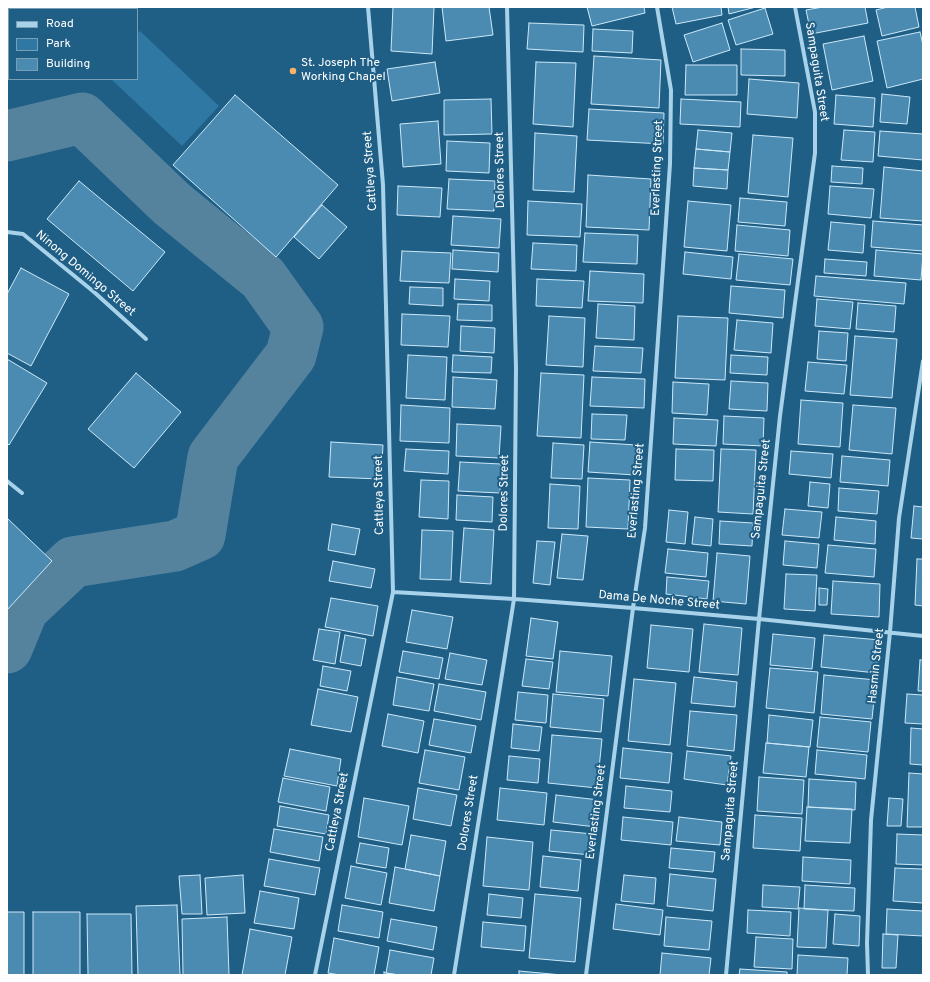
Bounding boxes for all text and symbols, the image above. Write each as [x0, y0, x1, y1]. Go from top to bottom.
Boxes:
legend [8, 8, 138, 80]
text: Road [46, 16, 74, 32]
street label: Sampaguita Street [801, 21, 831, 123]
text: Park [46, 36, 71, 52]
text: Building [46, 56, 90, 72]
place label: St. Joseph The Working Chapel [301, 57, 386, 85]
marker: St. Joseph The Working Chapel [288, 66, 298, 76]
street label: Everlasting Street [649, 120, 667, 216]
street label: Cattleya Street [361, 131, 381, 211]
street label: Dolores Street [493, 132, 509, 208]
street label: Ninong Domingo Street [32, 228, 138, 320]
street label: Sampaguita Street [750, 438, 774, 540]
street label: Everlasting Street [626, 443, 648, 539]
street label: Cattleya Street [372, 455, 388, 535]
street label: Dolores Street [497, 455, 513, 531]
street label: Dama De Noche Street [598, 589, 720, 613]
street label: Hasmin Street [866, 628, 888, 704]
street label: Sampaguita Street [719, 760, 743, 862]
street label: Everlasting Street [584, 764, 610, 860]
street label: Cattleya Street [323, 771, 353, 853]
street label: Dolores Street [456, 774, 482, 852]

